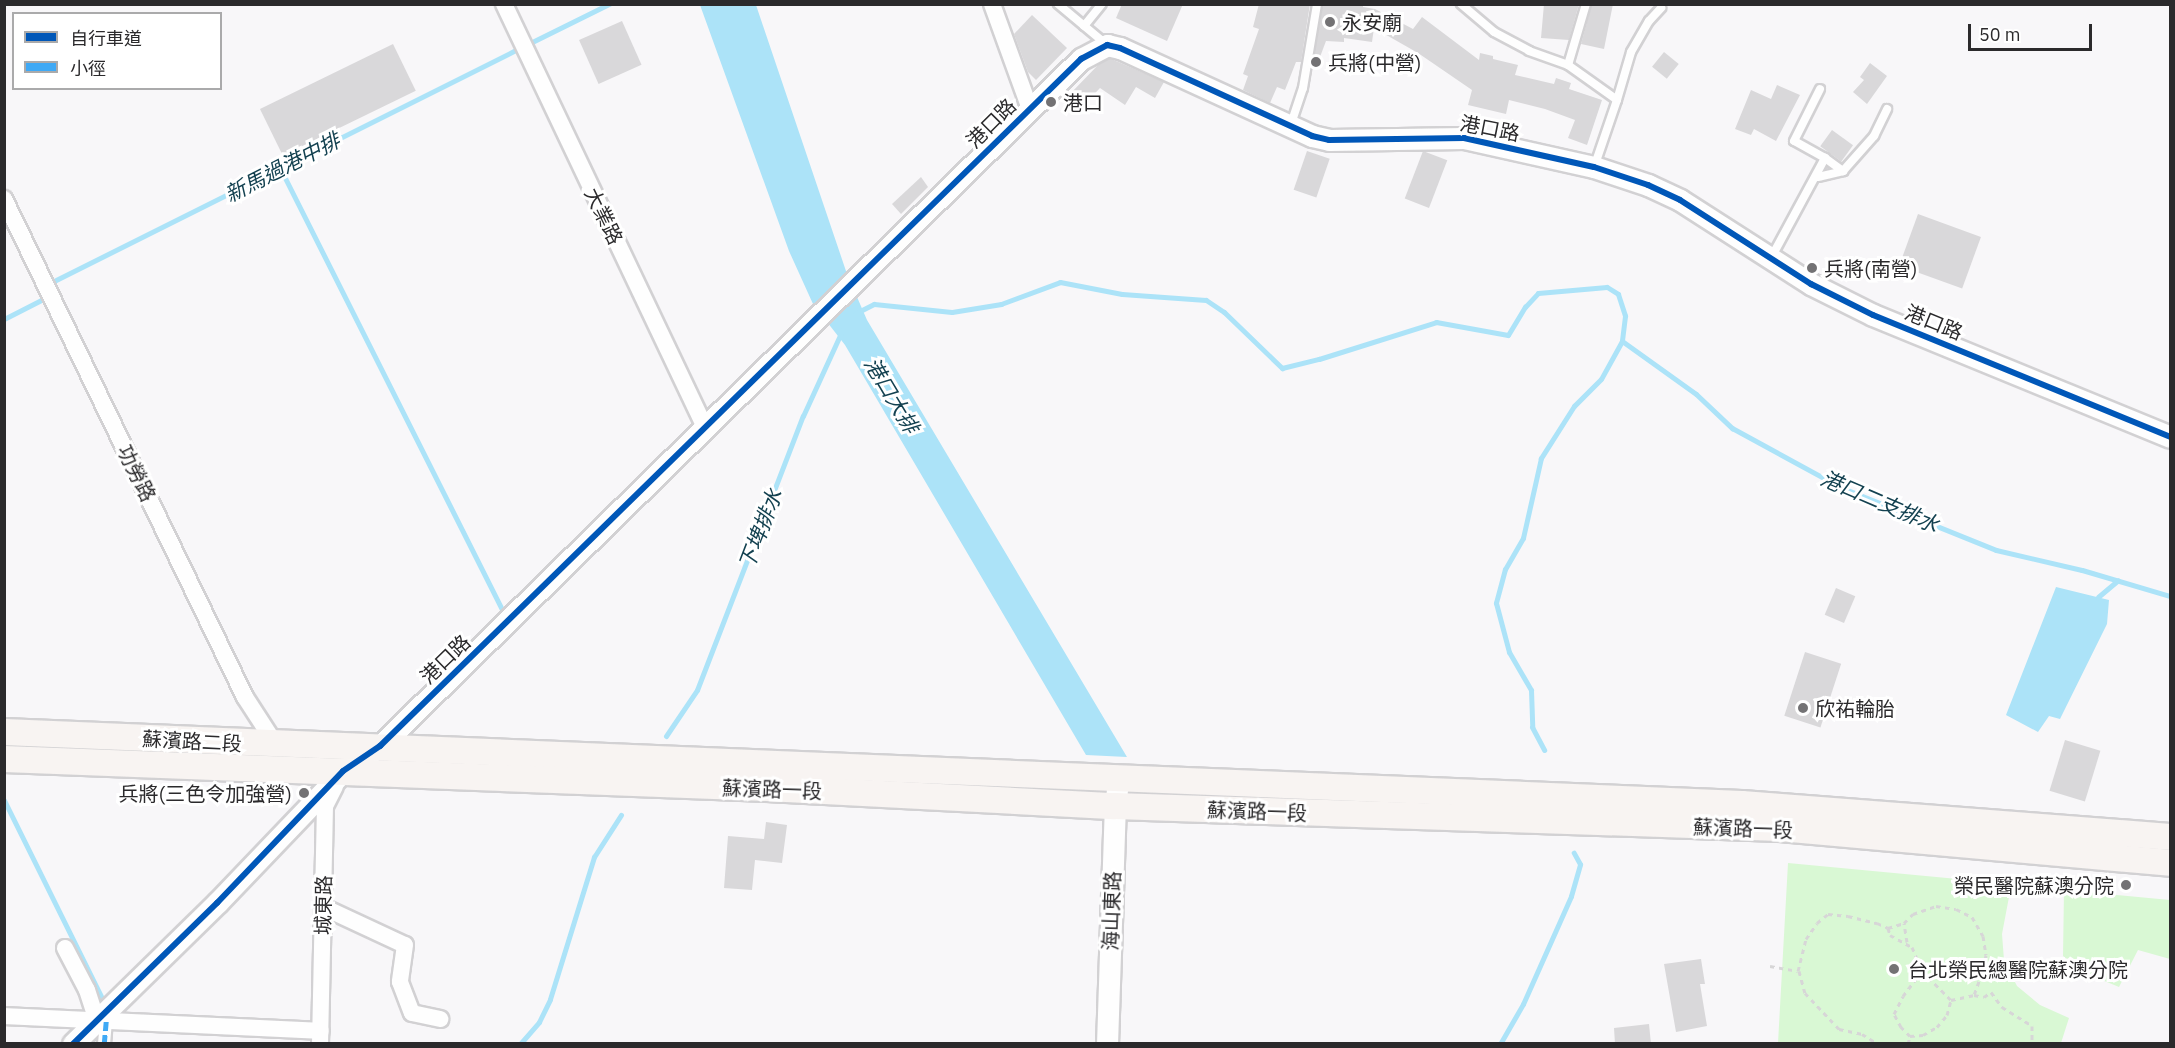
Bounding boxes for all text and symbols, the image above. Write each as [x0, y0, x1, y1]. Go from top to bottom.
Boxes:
place label: 永安廟 [1342, 10, 1402, 34]
legend [12, 12, 222, 90]
scale bar [1971, 12, 2096, 50]
marker: 永安廟 [1323, 15, 1337, 29]
text: 50 m [1979, 23, 2021, 46]
text: 自行車道 [70, 27, 142, 50]
place label: 兵將(中營) [1328, 50, 1421, 74]
marker: 兵將(中營) [1309, 55, 1323, 69]
text: 小徑 [70, 57, 106, 80]
place label: 港口 [1063, 90, 1103, 114]
street label: 港口路 [961, 93, 1021, 153]
marker: 港口 [1044, 95, 1058, 109]
street label: 港口路 [1458, 110, 1522, 146]
water label: 新馬過港中排 [220, 127, 344, 207]
street label: 大業路 [580, 184, 628, 248]
place label: 兵將(南營) [1824, 256, 1917, 280]
marker: 兵將(南營) [1805, 261, 1819, 275]
street label: 港口路 [1902, 300, 1966, 344]
water label: 港口大排 [860, 353, 924, 437]
street label: 功勞路 [113, 441, 161, 505]
water label: 港口二支排水 [1817, 465, 1943, 537]
water label: 下埤排水 [733, 485, 787, 573]
street label: 港口路 [415, 630, 475, 688]
place label: 欣祐輪胎 [1815, 696, 1895, 720]
marker: 欣祐輪胎 [1796, 701, 1810, 715]
street label: 蘇濱路二段 [141, 726, 243, 756]
street label: 蘇濱路一段 [722, 775, 822, 803]
place label: 兵將(三色令加強營) [119, 781, 292, 805]
marker: 兵將(三色令加強營) [297, 786, 311, 800]
street label: 蘇濱路一段 [1207, 797, 1307, 825]
street label: 蘇濱路一段 [1693, 814, 1793, 842]
street label: 海山東路 [1098, 871, 1124, 951]
place label: 榮民醫院蘇澳分院 [1954, 873, 2114, 897]
street label: 城東路 [310, 875, 336, 935]
marker: 榮民醫院蘇澳分院 [2119, 878, 2133, 892]
place label: 台北榮民總醫院蘇澳分院 [1908, 957, 2128, 981]
marker: 台北榮民總醫院蘇澳分院 [1885, 960, 1903, 978]

